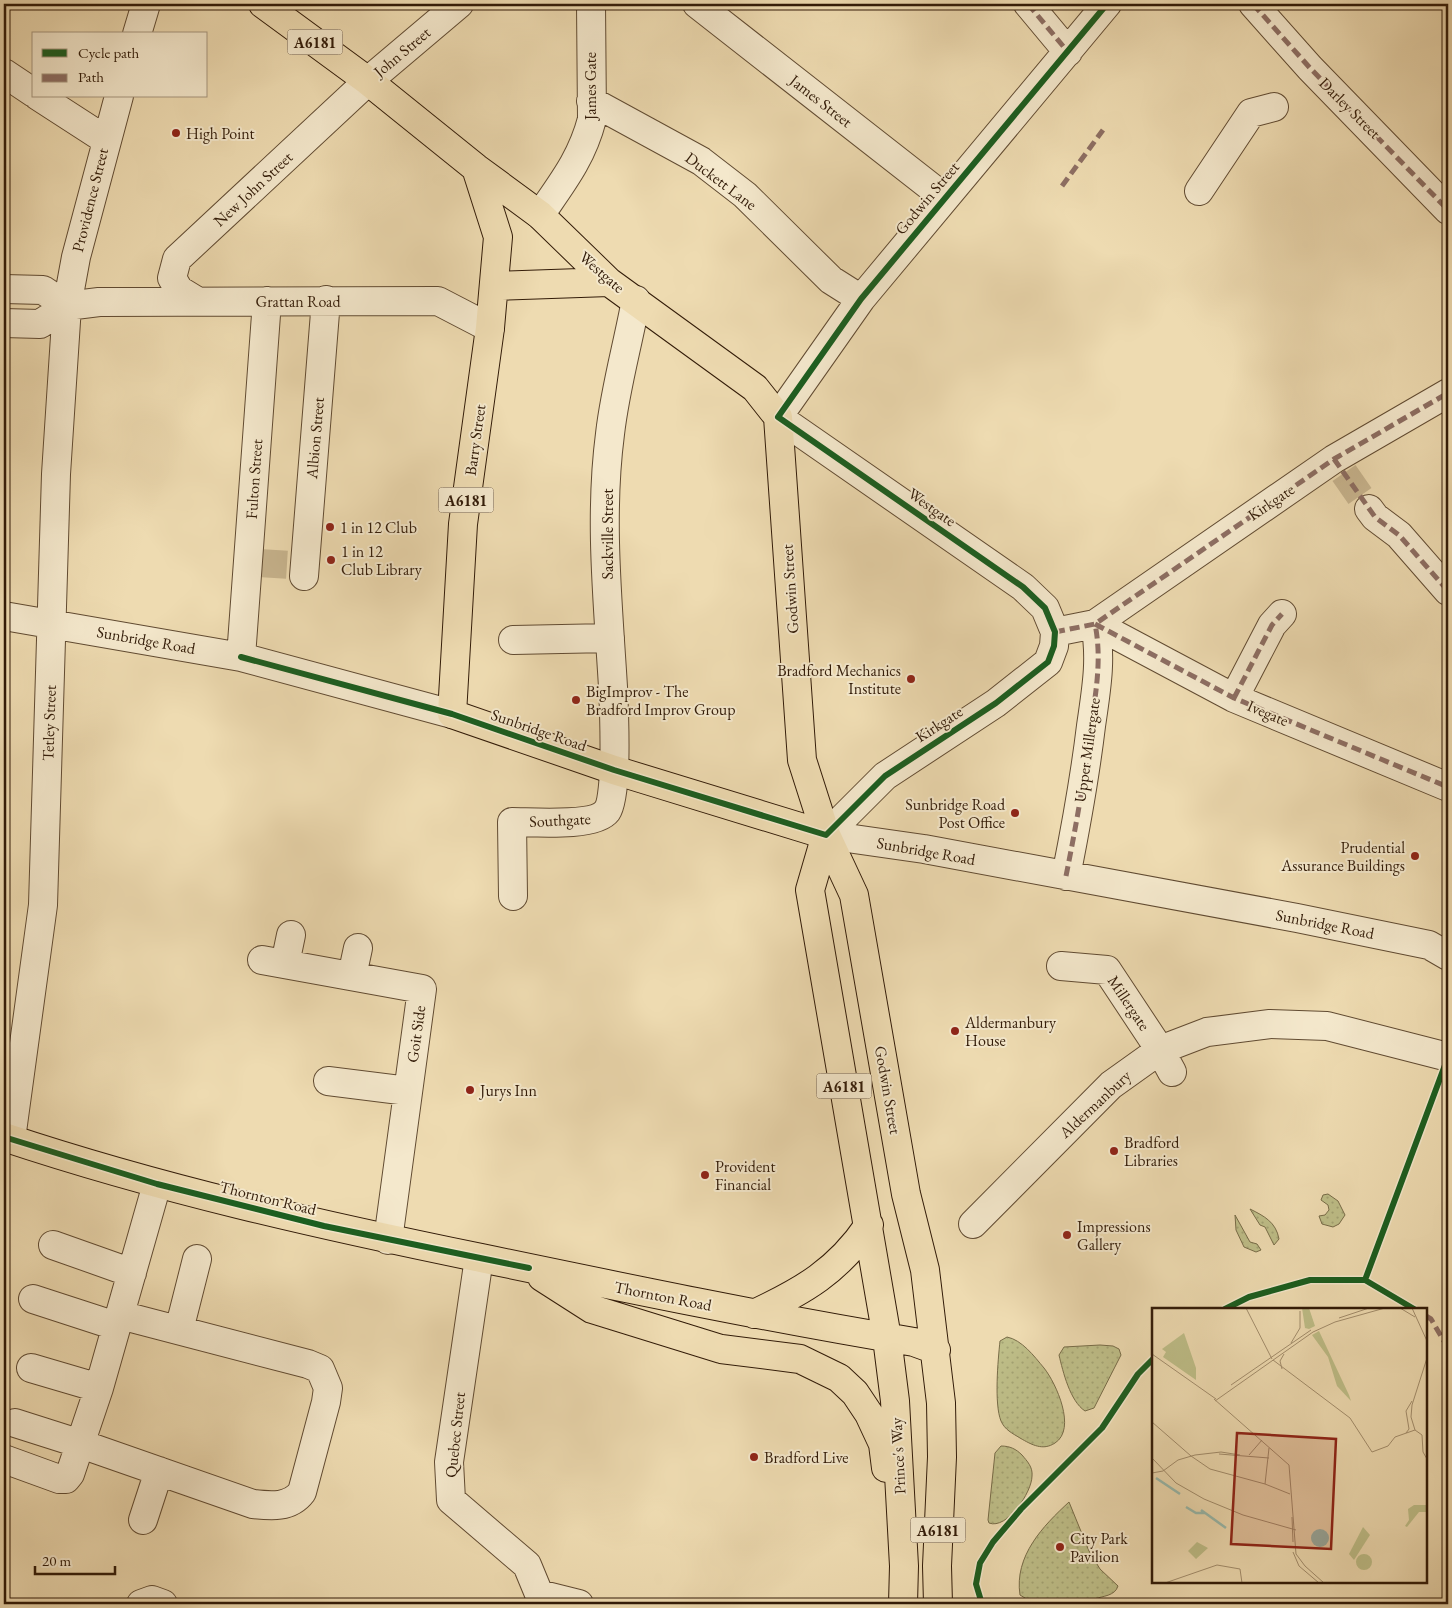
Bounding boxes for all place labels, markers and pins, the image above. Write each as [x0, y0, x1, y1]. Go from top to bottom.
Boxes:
place label: High Point [186, 123, 255, 144]
marker: High Point [170, 127, 182, 139]
place label: 1 in 12 Club [340, 517, 417, 538]
marker: 1 in 12 Club [324, 521, 336, 533]
place label: 1 in 12 Club Library [341, 541, 423, 580]
marker: 1 in 12 Club Library [325, 554, 337, 566]
place label: Bradford Mechanics Institute [777, 660, 901, 699]
marker: Bradford Mechanics Institute [905, 673, 917, 685]
place label: BigImprov - The Bradford Improv Group [586, 681, 736, 720]
marker: BigImprov - The Bradford Improv Group [570, 694, 582, 706]
place label: Sunbridge Road Post Office [905, 794, 1006, 833]
marker: Sunbridge Road Post Office [1009, 807, 1021, 819]
place label: Prudential Assurance Buildings [1280, 837, 1405, 876]
marker: Prudential Assurance Buildings [1409, 850, 1421, 862]
place label: Aldermanbury House [964, 1012, 1057, 1051]
marker: Aldermanbury House [949, 1025, 961, 1037]
place label: Jurys Inn [478, 1080, 537, 1101]
marker: Jurys Inn [464, 1084, 476, 1096]
place label: Bradford Libraries [1124, 1132, 1180, 1171]
marker: Bradford Libraries [1108, 1145, 1120, 1157]
place label: Provident Financial [715, 1156, 776, 1195]
marker: Provident Financial [699, 1169, 711, 1181]
place label: Impressions Gallery [1077, 1216, 1151, 1255]
marker: Impressions Gallery [1061, 1229, 1073, 1241]
place label: Bradford Live [764, 1447, 849, 1468]
marker: Bradford Live [748, 1451, 760, 1463]
place label: City Park Pavilion [1070, 1528, 1128, 1567]
marker: City Park Pavilion [1054, 1541, 1066, 1553]

